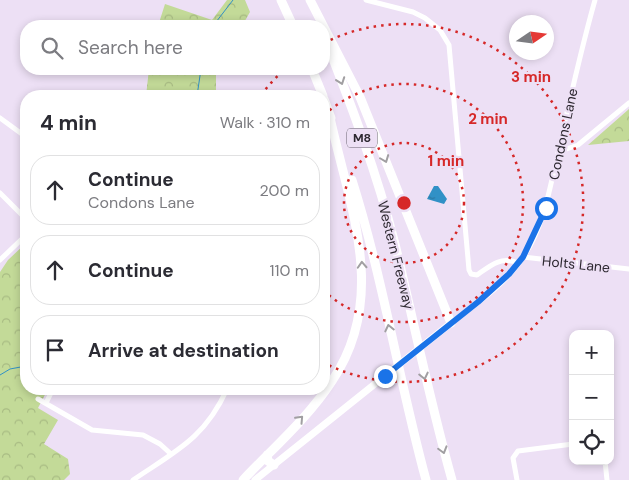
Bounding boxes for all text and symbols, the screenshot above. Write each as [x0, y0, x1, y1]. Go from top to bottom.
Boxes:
north arrow [509, 15, 554, 60]
search box [20, 20, 330, 75]
icon: search [38, 34, 66, 62]
text: Search here [78, 35, 183, 60]
text: 3 min [511, 67, 551, 87]
one-way arrow [336, 77, 346, 85]
street label: Condons Lane [545, 86, 582, 181]
text: 4 min [40, 109, 97, 137]
text: 2 min [468, 109, 508, 129]
text: Walk · 310 m [220, 112, 310, 133]
road number: M8 [347, 128, 377, 148]
text: 1 min [428, 151, 464, 171]
one-way arrow [379, 154, 389, 163]
text: Continue [88, 167, 174, 192]
icon: ahead [41, 176, 69, 204]
text: 200 m [260, 180, 309, 201]
text: Condons Lane [88, 192, 195, 213]
centre of rings [395, 194, 413, 212]
route start [535, 197, 558, 220]
street label: Western Freeway [374, 199, 418, 311]
street label: Holts Lane [541, 251, 611, 277]
icon: ahead [41, 256, 69, 284]
text: Continue [88, 258, 174, 283]
text: 110 m [270, 260, 309, 281]
one-way arrow [356, 260, 367, 268]
one-way arrow [384, 323, 395, 332]
map controls [569, 330, 614, 465]
button: + [569, 330, 614, 375]
icon: arrive [41, 336, 69, 364]
text: Arrive at destination [88, 338, 279, 363]
route end [374, 365, 397, 388]
one-way arrow [419, 371, 429, 380]
button: − [569, 375, 614, 420]
one-way arrow [294, 416, 303, 425]
button: locate [569, 420, 614, 465]
one-way arrow [437, 445, 448, 454]

